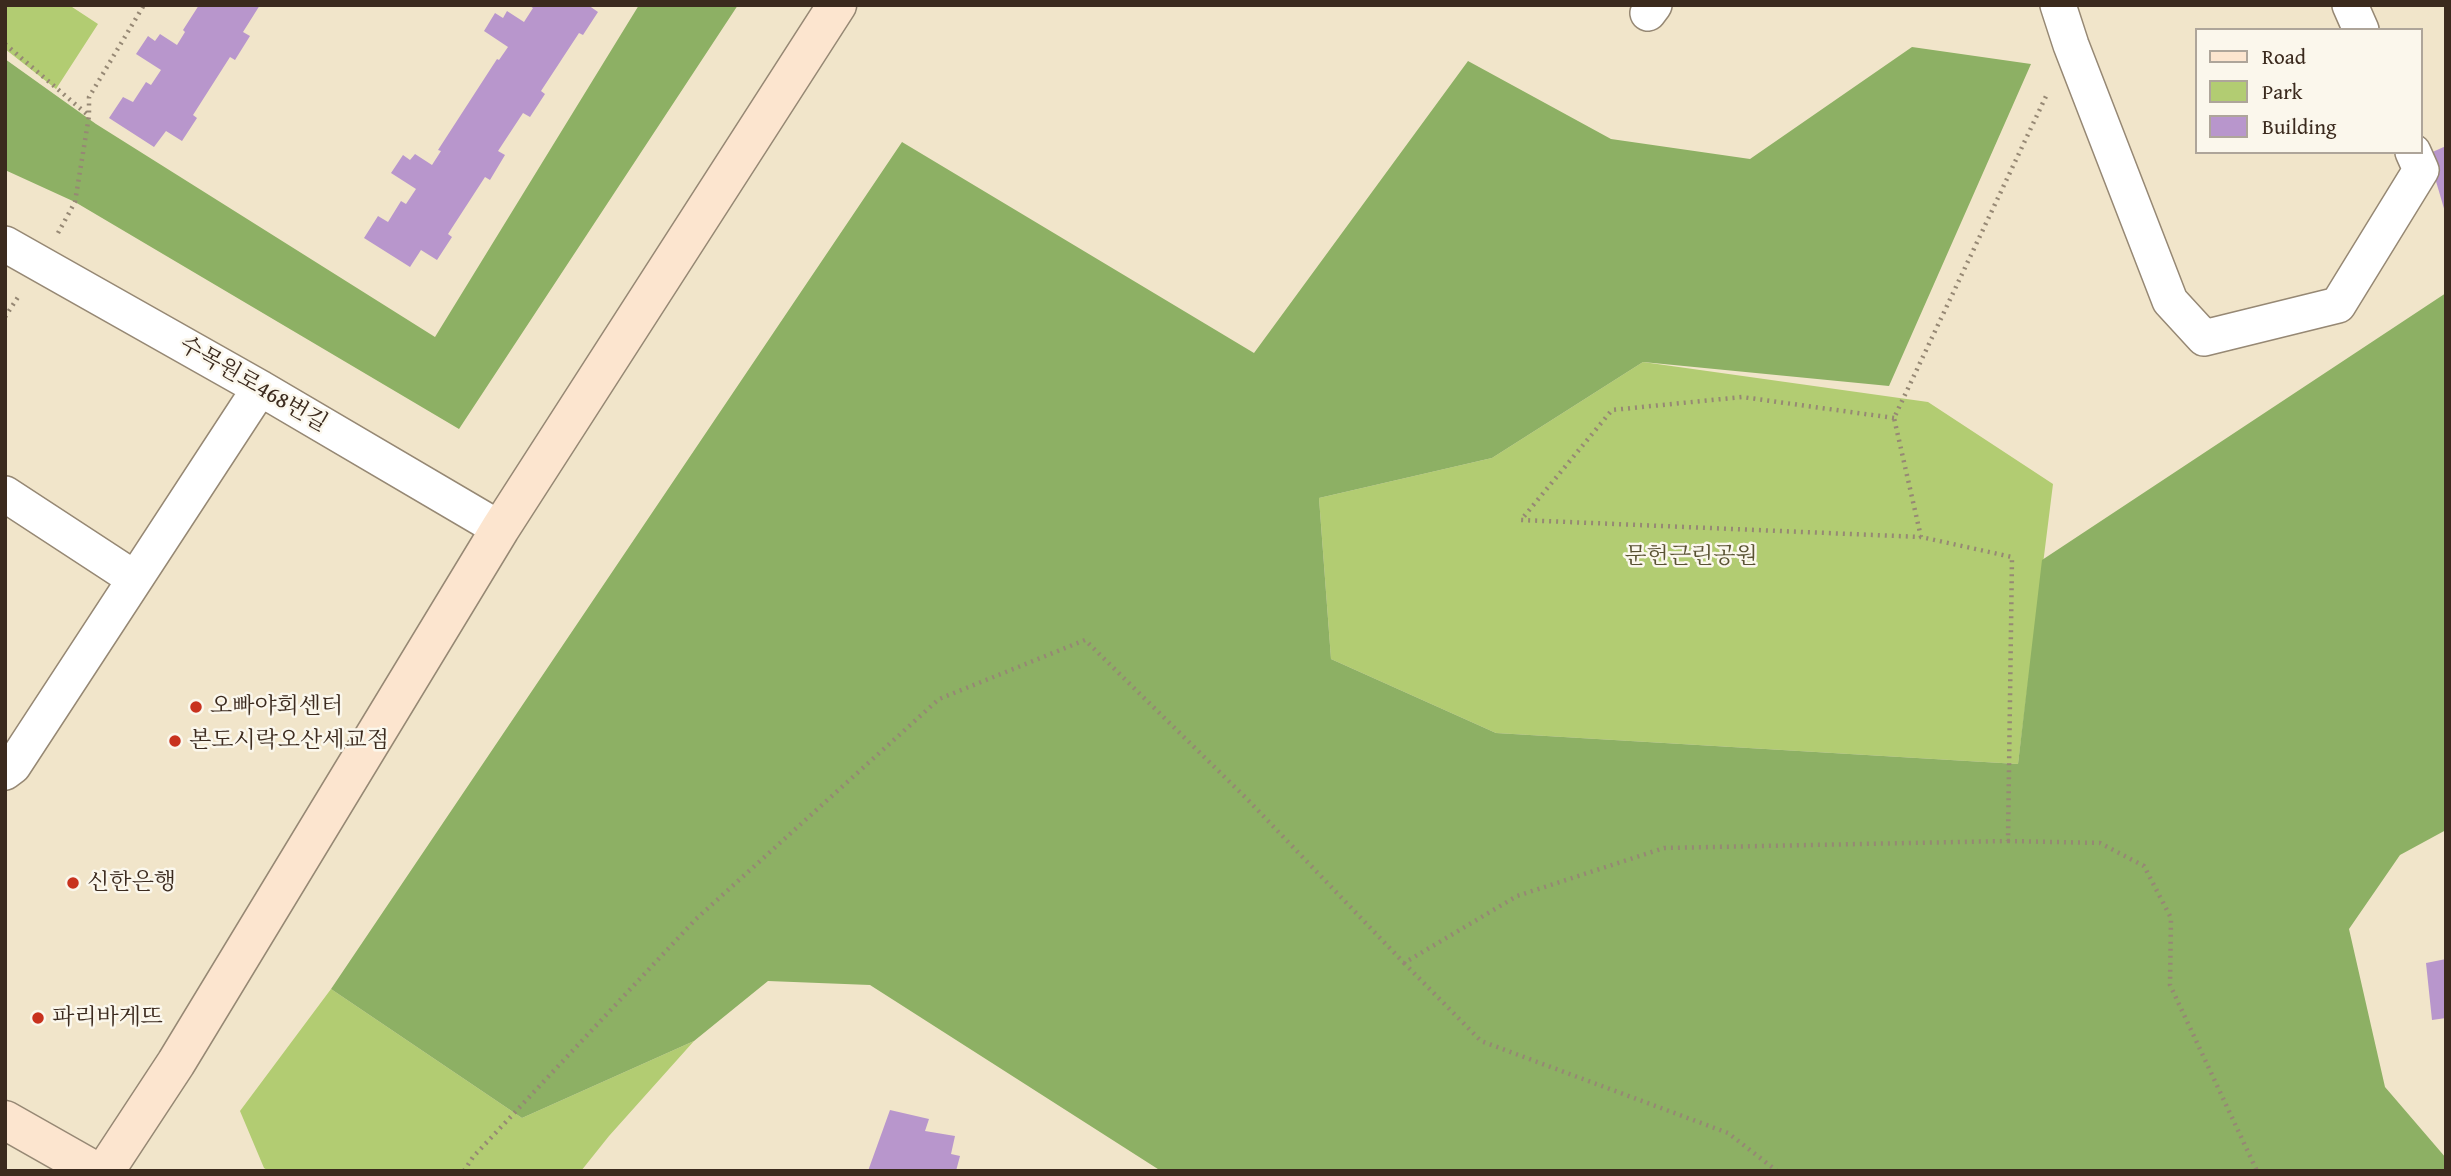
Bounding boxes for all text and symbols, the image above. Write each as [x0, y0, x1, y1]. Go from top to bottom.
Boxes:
legend [2196, 28, 2423, 154]
text: Road [2262, 41, 2306, 72]
text: Park [2262, 76, 2303, 107]
text: Building [2262, 111, 2336, 142]
street label: 수목원로468번길 [174, 331, 332, 439]
park label: 문헌근린공원 [1624, 543, 1758, 571]
place label: 오빠야회센터 [210, 693, 343, 721]
marker: 오빠야회센터 [188, 699, 204, 715]
place label: 본도시락오산세교점 [189, 727, 389, 755]
marker: 본도시락오산세교점 [167, 733, 183, 749]
place label: 신한은행 [87, 869, 176, 897]
marker: 신한은행 [65, 875, 81, 891]
place label: 파리바게뜨 [52, 1004, 163, 1032]
marker: 파리바게뜨 [30, 1010, 46, 1026]

